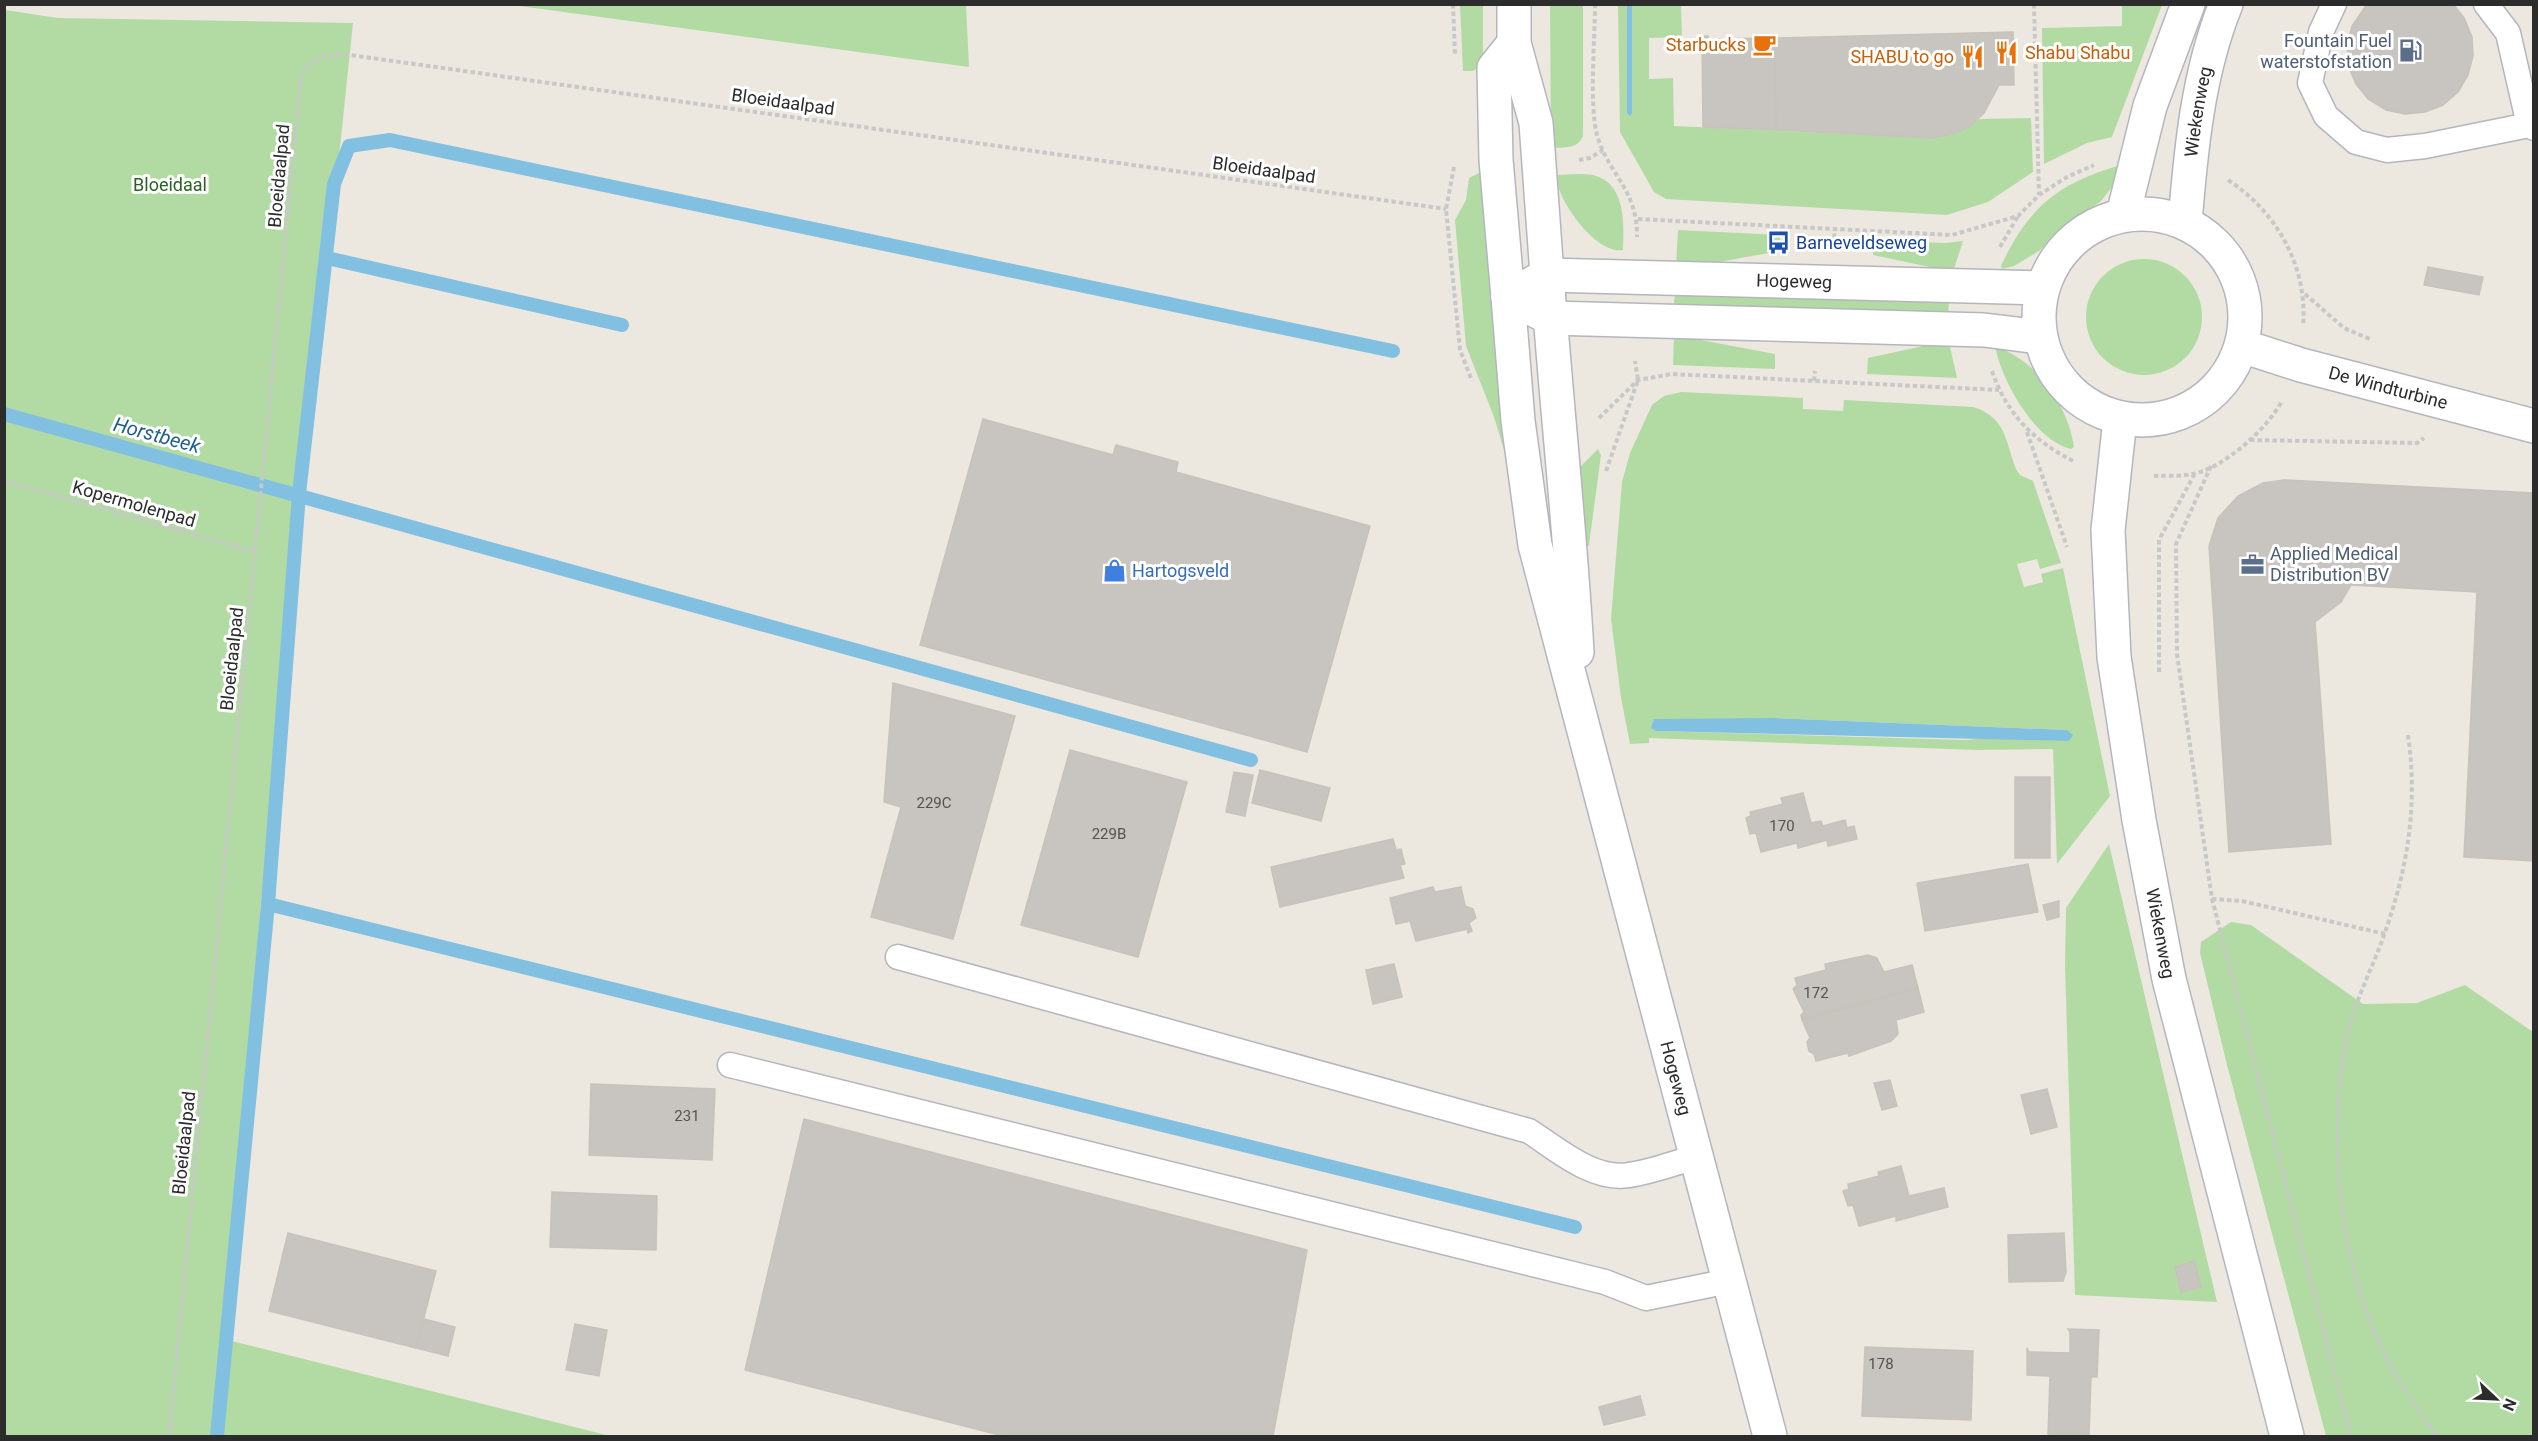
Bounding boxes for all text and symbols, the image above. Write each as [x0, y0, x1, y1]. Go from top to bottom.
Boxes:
place label: Fountain Fuel waterstofstation [2260, 30, 2392, 72]
cafe icon: Starbucks [1751, 32, 1777, 58]
place label: Starbucks [1666, 34, 1746, 55]
fuel station icon: Fountain Fuel waterstofstation [2397, 38, 2423, 64]
restaurant icon: Shabu Shabu [1994, 40, 2020, 66]
place label: Shabu Shabu [2025, 42, 2130, 63]
restaurant icon: SHABU to go [1959, 44, 1985, 70]
place label: SHABU to go [1850, 46, 1954, 67]
street label: Wiekenweg [2180, 64, 2216, 158]
street label: Bloeidaalpad [730, 84, 836, 119]
street label: Bloeidaalpad [264, 123, 293, 229]
street label: Bloeidaalpad [1211, 152, 1317, 187]
park label: Bloeidaal [133, 174, 207, 195]
bus stop icon: Barneveldseweg [1765, 230, 1791, 256]
place label: Barneveldseweg [1796, 232, 1927, 253]
street label: Hogeweg [1756, 269, 1832, 292]
street label: De Windturbine [2326, 362, 2450, 413]
water label: Horstbeek [111, 412, 204, 458]
street label: Kopermolenpad [70, 476, 198, 531]
place label: Applied Medical Distribution BV [2270, 543, 2398, 585]
office icon: Applied Medical Distribution BV [2239, 551, 2265, 577]
shop icon: Hartogsveld [1101, 558, 1127, 584]
place label: Hartogsveld [1132, 560, 1229, 581]
street label: Bloeidaalpad [216, 606, 247, 712]
house number: 229C [916, 794, 952, 812]
house number: 170 [1769, 817, 1795, 835]
house number: 229B [1092, 825, 1126, 843]
street label: Wiekenweg [2142, 886, 2180, 980]
house number: 172 [1803, 984, 1829, 1002]
street label: Hogeweg [1656, 1039, 1696, 1117]
street label: Bloeidaalpad [168, 1090, 199, 1196]
house number: 231 [674, 1107, 700, 1125]
house number: 178 [1868, 1355, 1894, 1373]
north arrow [2466, 1369, 2526, 1429]
text: N [2498, 1396, 2520, 1414]

